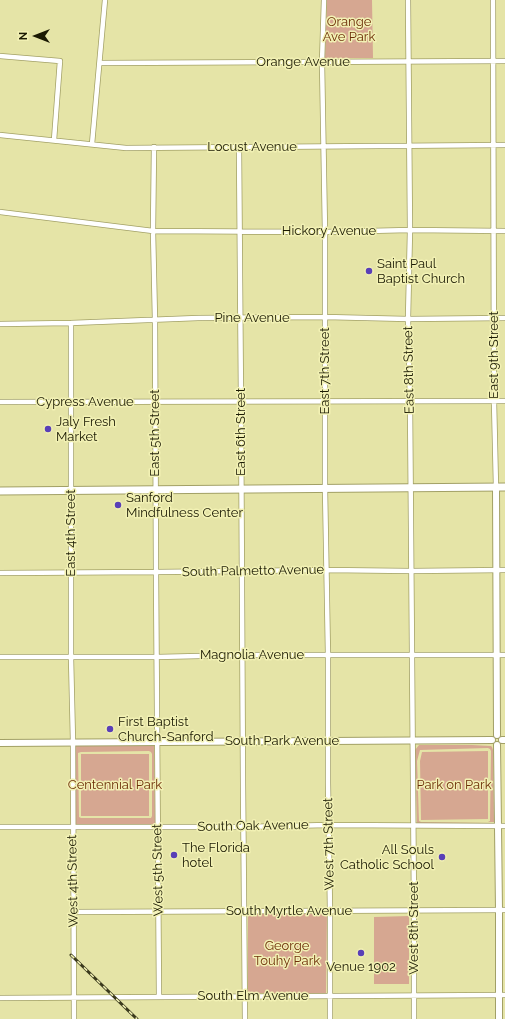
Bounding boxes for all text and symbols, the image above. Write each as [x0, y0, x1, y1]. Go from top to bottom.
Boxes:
park label: Orange Ave Park [323, 14, 375, 45]
north arrow [16, 16, 56, 56]
text: N [17, 32, 30, 40]
street label: Orange Avenue [256, 54, 350, 70]
street label: Locust Avenue [207, 139, 297, 155]
street label: Hickory Avenue [282, 223, 376, 239]
place label: Saint Paul Baptist Church [377, 256, 465, 287]
marker: Saint Paul Baptist Church [364, 266, 374, 276]
street label: Pine Avenue [214, 310, 290, 326]
street label: East 9th Street [486, 311, 502, 399]
street label: East 8th Street [400, 326, 418, 414]
street label: East 7th Street [317, 327, 333, 415]
street label: East 6th Street [233, 388, 249, 476]
street label: East 5th Street [147, 389, 163, 477]
street label: Cypress Avenue [36, 394, 134, 410]
place label: Jaly Fresh Market [56, 414, 116, 445]
marker: Jaly Fresh Market [43, 424, 53, 434]
street label: East 4th Street [63, 489, 79, 577]
place label: Sanford Mindfulness Center [126, 490, 243, 521]
marker: Sanford Mindfulness Center [113, 500, 123, 510]
street label: South Palmetto Avenue [182, 562, 324, 580]
street label: Magnolia Avenue [200, 647, 304, 663]
place label: First Baptist Church-Sanford [118, 714, 214, 745]
marker: First Baptist Church-Sanford [105, 724, 115, 734]
street label: South Park Avenue [225, 733, 339, 749]
park label: Centennial Park [68, 777, 162, 793]
park label: Park on Park [416, 777, 492, 793]
street label: West 7th Street [320, 798, 338, 890]
street label: South Oak Avenue [197, 817, 309, 835]
street label: West 5th Street [149, 824, 167, 916]
street label: West 4th Street [64, 835, 82, 927]
place label: The Florida hotel [182, 840, 250, 871]
place label: All Souls Catholic School [340, 842, 434, 873]
marker: The Florida hotel [169, 850, 179, 860]
marker: All Souls Catholic School [437, 852, 447, 862]
street label: West 8th Street [406, 881, 422, 975]
street label: South Myrtle Avenue [226, 903, 352, 919]
park label: George Touhy Park [254, 938, 320, 969]
marker: Venue 1902 [356, 948, 366, 958]
place label: Venue 1902 [326, 959, 396, 975]
street label: South Elm Avenue [198, 988, 308, 1004]

